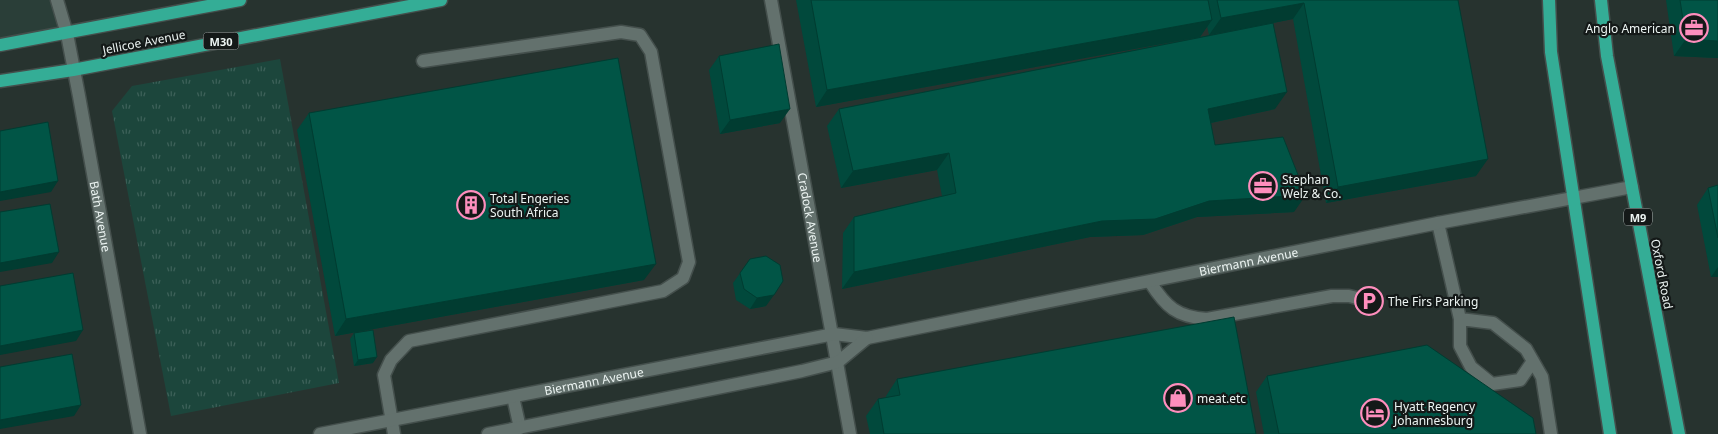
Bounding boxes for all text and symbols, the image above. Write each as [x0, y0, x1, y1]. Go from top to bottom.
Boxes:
office icon: Anglo American [1679, 13, 1709, 43]
place label: Anglo American [1585, 20, 1675, 37]
street label: Jellicoe Avenue [100, 26, 187, 59]
road number: M30 [204, 32, 238, 49]
street label: Cradock Avenue [794, 171, 827, 264]
office icon: Stephan Welz & Co. [1248, 171, 1278, 201]
place label: Stephan Welz & Co. [1282, 171, 1342, 202]
street label: Bath Avenue [86, 180, 116, 253]
building icon: Total Engeries South Africa [456, 190, 486, 220]
place label: Total Engeries South Africa [490, 190, 569, 221]
road number: M9 [1624, 208, 1652, 226]
street label: Oxford Road [1647, 237, 1677, 311]
street label: Biermann Avenue [1197, 243, 1300, 279]
parking icon: The Firs Parking [1354, 286, 1384, 316]
place label: The Firs Parking [1388, 293, 1478, 310]
street label: Biermann Avenue [543, 363, 645, 399]
shop icon: meat.etc [1163, 383, 1193, 413]
place label: meat.etc [1197, 390, 1246, 407]
hotel icon: Hyatt Regency Johannesburg [1360, 398, 1390, 428]
place label: Hyatt Regency Johannesburg [1393, 398, 1476, 429]

